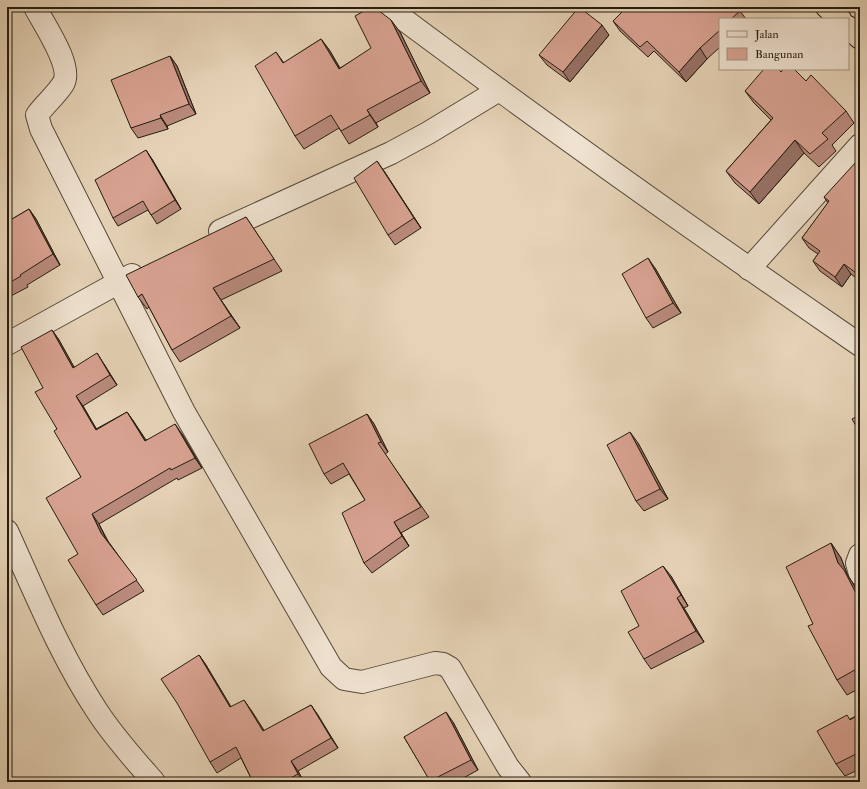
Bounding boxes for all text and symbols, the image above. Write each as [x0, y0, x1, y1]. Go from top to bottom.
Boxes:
legend [719, 18, 849, 70]
text: Jalan [754, 27, 779, 42]
text: Bangunan [755, 47, 804, 62]

